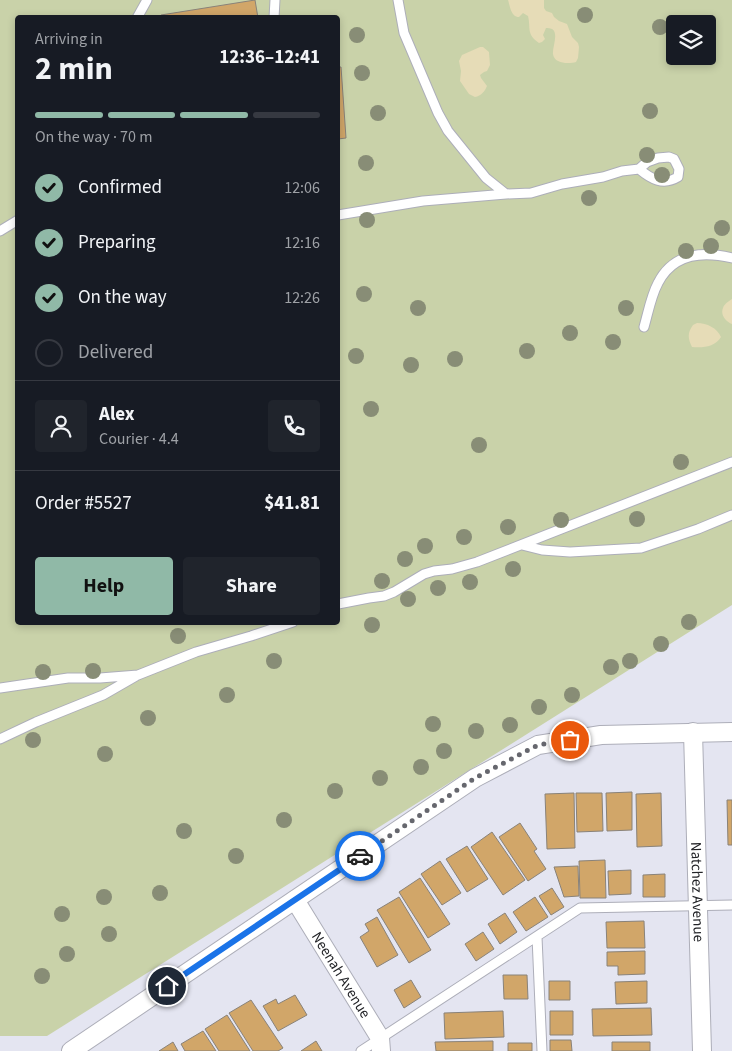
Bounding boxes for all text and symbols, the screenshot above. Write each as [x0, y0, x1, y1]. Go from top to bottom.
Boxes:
map controls [666, 15, 716, 65]
button: layers [666, 15, 716, 65]
text: Arriving in [35, 28, 103, 50]
text: 12:36–12:41 [219, 44, 320, 71]
text: 2 min [35, 46, 113, 92]
text: On the way · 70 m [35, 126, 152, 148]
icon: check [35, 174, 63, 202]
text: Confirmed [78, 174, 162, 201]
text: 12:06 [284, 177, 320, 199]
icon: check [35, 229, 63, 257]
text: Preparing [78, 229, 156, 256]
text: 12:16 [284, 232, 320, 254]
icon: check [35, 284, 63, 312]
text: On the way [78, 284, 167, 311]
text: 12:26 [284, 287, 320, 309]
text: Delivered [78, 339, 153, 366]
button: person [35, 400, 87, 452]
button: phone [268, 400, 320, 452]
text: Alex [99, 401, 135, 428]
text: Courier · 4.4 [99, 428, 179, 450]
text: Order #5527 [35, 490, 132, 517]
text: $41.81 [264, 490, 320, 517]
button: Help [35, 557, 173, 615]
button: Share [183, 557, 320, 615]
pin [549, 719, 591, 761]
icon: bag [556, 726, 584, 754]
courier [335, 831, 385, 881]
icon: car [346, 842, 374, 870]
street label: Natchez Avenue [685, 842, 709, 942]
street label: Neenah Avenue [306, 928, 375, 1022]
pin [146, 965, 188, 1007]
icon: home [153, 972, 181, 1000]

